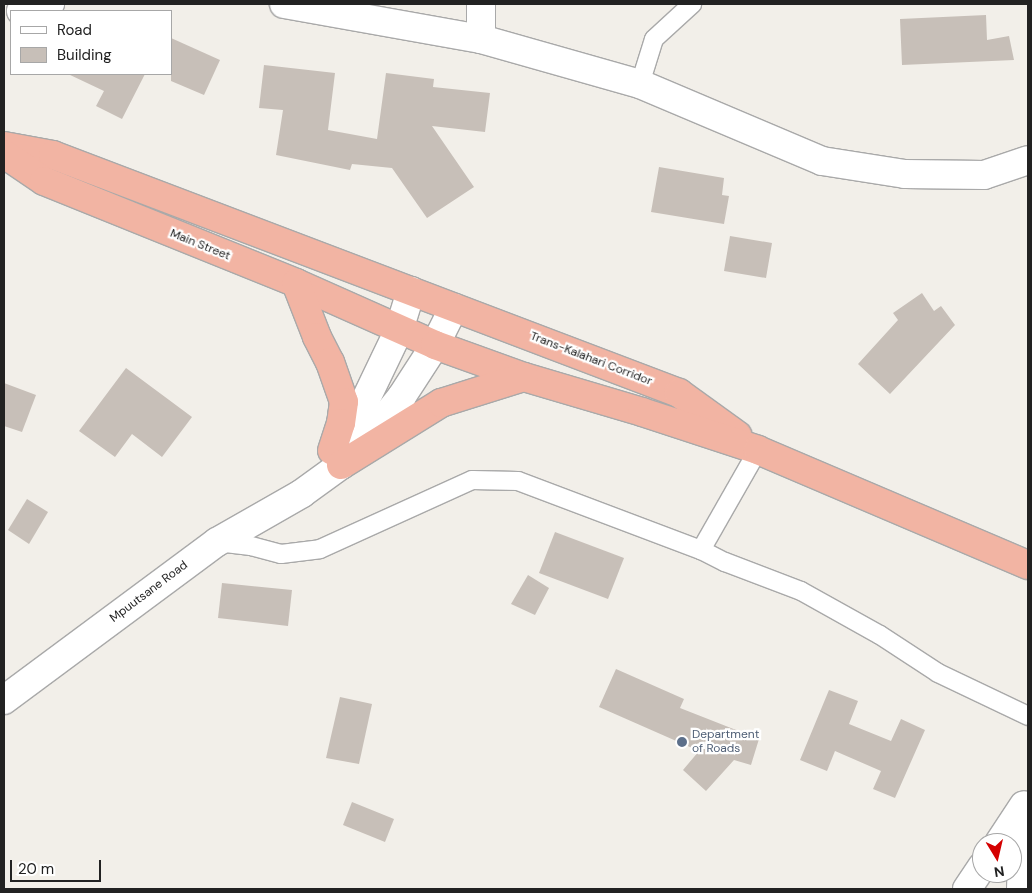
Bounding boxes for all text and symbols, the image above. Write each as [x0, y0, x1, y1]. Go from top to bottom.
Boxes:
legend [10, 10, 172, 75]
text: Road [57, 20, 92, 40]
text: Building [57, 45, 112, 65]
street label: Main Street [168, 226, 232, 264]
street label: Trans-Kalahari Corridor [528, 329, 654, 389]
street label: Mpuutsane Road [107, 558, 191, 626]
place label: Department of Roads [692, 728, 759, 756]
marker: Department of Roads [676, 736, 688, 748]
north arrow [972, 833, 1022, 883]
scale bar [12, 850, 104, 882]
text: 20 m [18, 859, 54, 879]
text: N [993, 862, 1006, 882]

